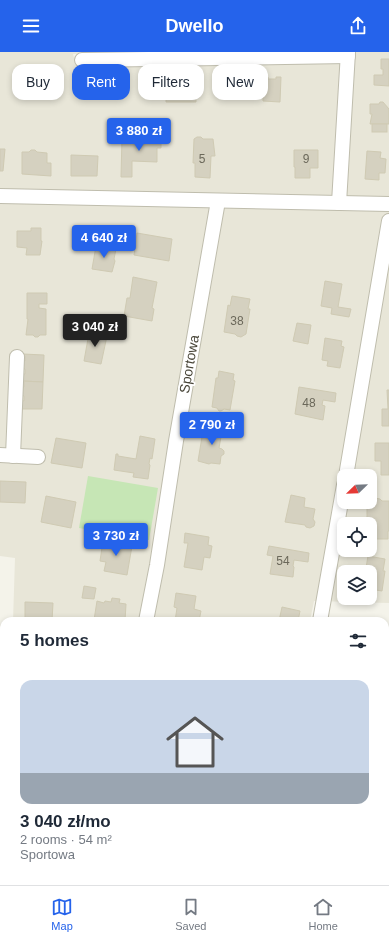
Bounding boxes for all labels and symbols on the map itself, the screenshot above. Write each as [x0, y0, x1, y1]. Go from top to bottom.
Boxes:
pin: 3 880 zł [98, 118, 180, 152]
house number: 5 [199, 152, 206, 166]
house number: 9 [303, 152, 310, 166]
pin: 4 640 zł [63, 225, 145, 259]
pin: 3 040 zł [54, 314, 136, 348]
house number: 38 [230, 314, 244, 328]
street label: Sportowa [176, 333, 202, 395]
house number: 48 [302, 396, 316, 410]
pin: 2 790 zł [171, 412, 253, 446]
north arrow [337, 469, 377, 509]
pin: 3 730 zł [75, 523, 157, 557]
house number: 54 [276, 554, 290, 568]

